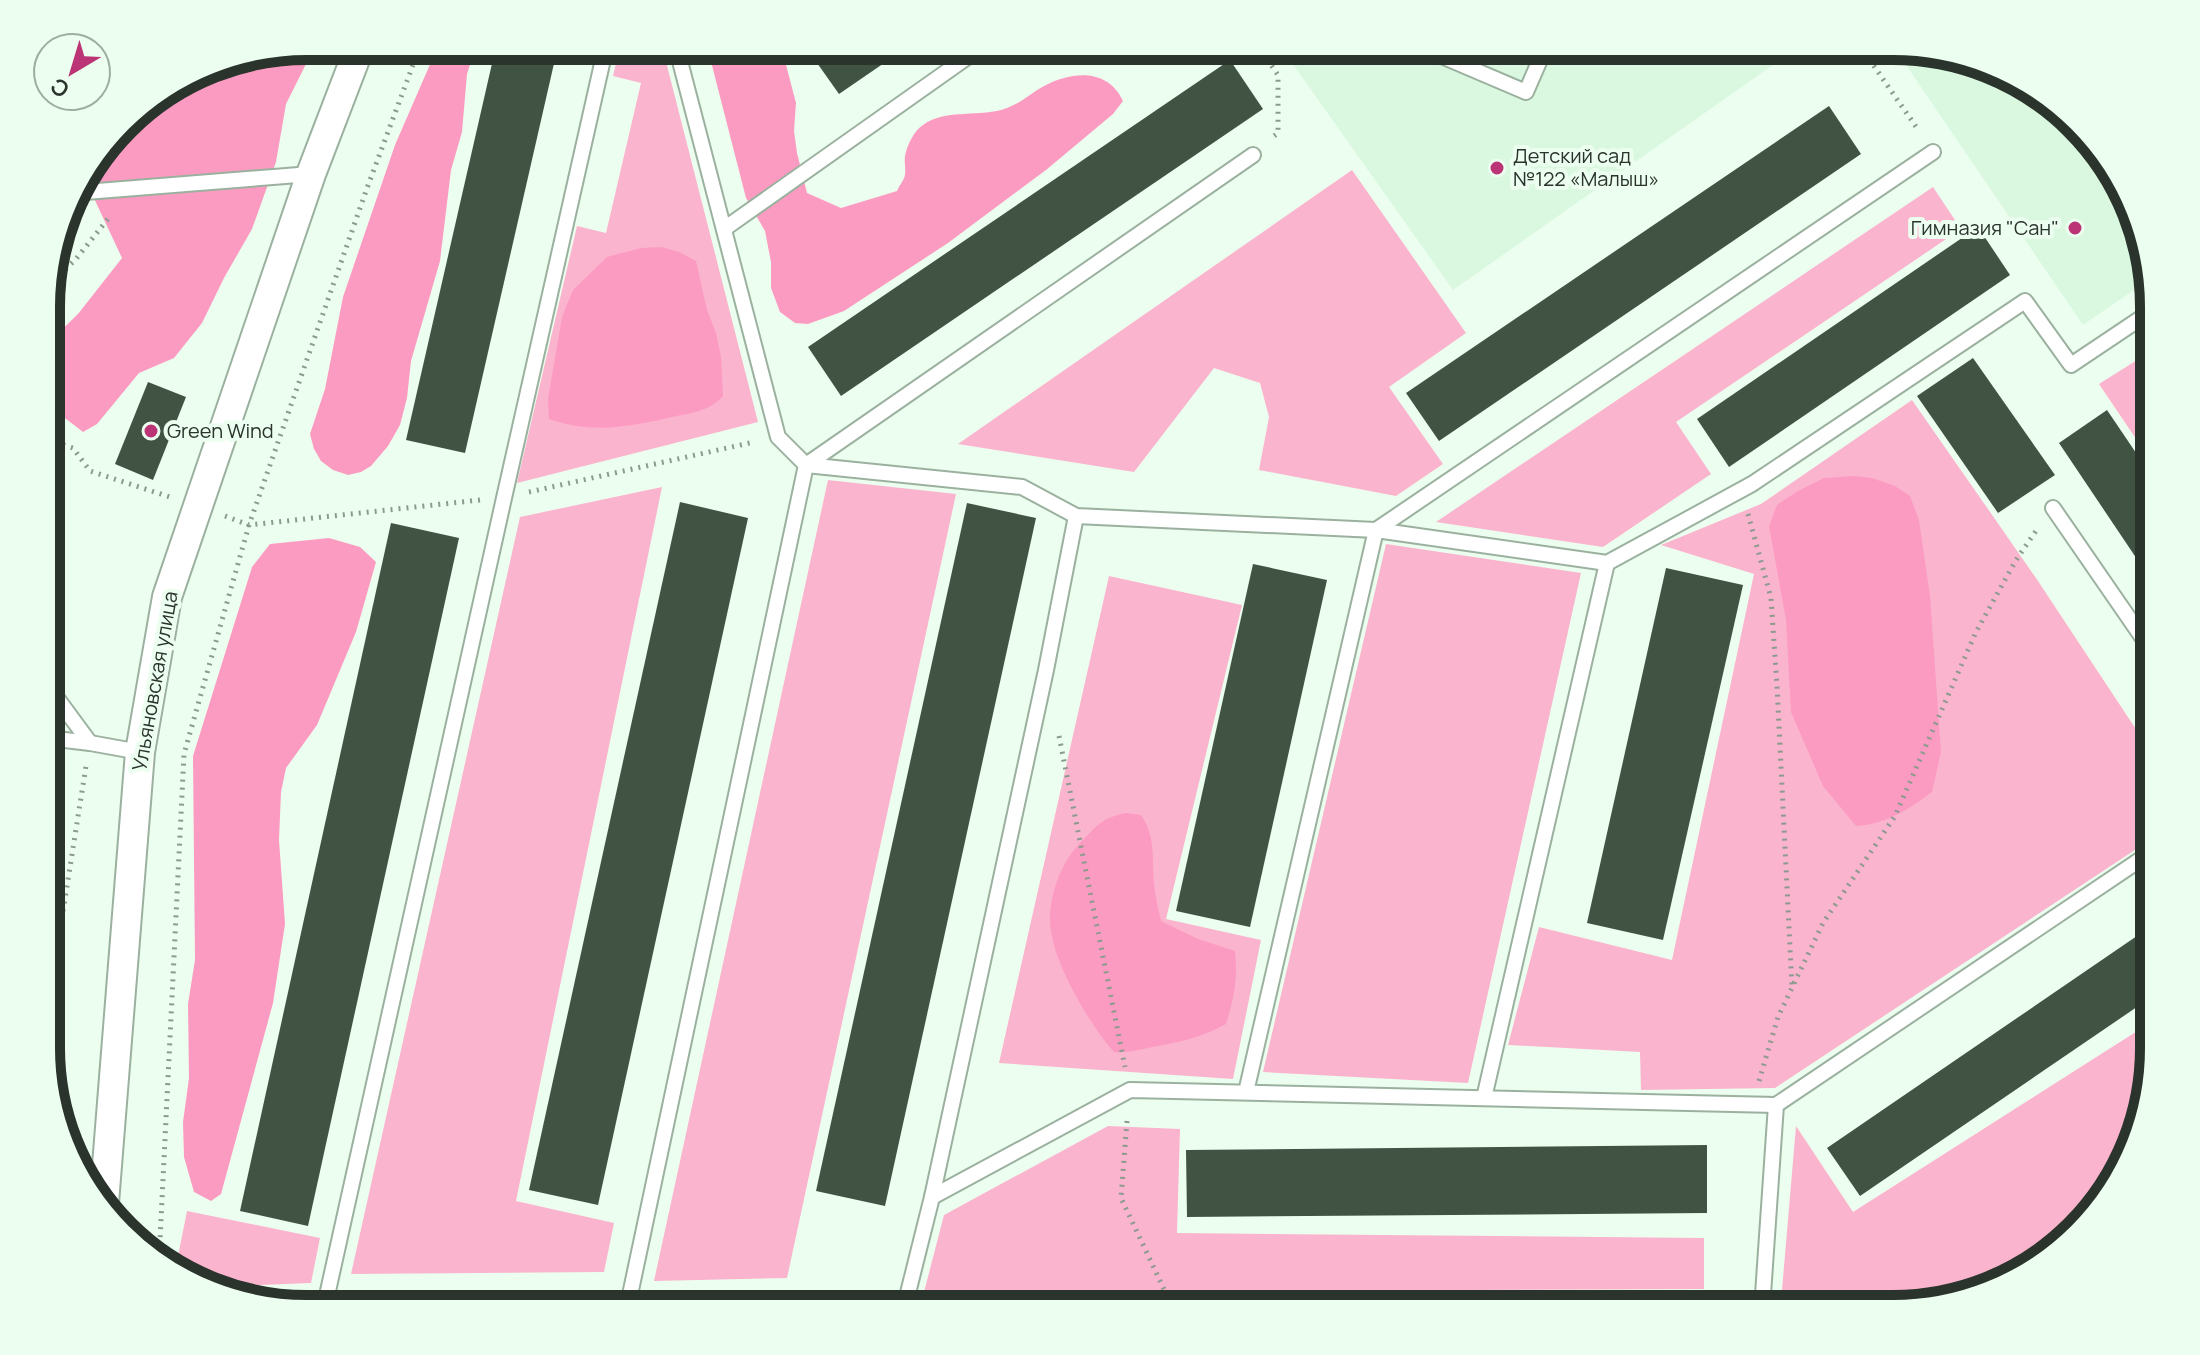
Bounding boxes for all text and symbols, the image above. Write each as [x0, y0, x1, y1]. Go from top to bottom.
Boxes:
north arrow [32, 32, 112, 112]
text: С [44, 71, 75, 105]
place label: Детский сад №122 «Малыш» [1513, 142, 1659, 192]
marker: Детский сад №122 «Малыш» [1488, 159, 1506, 177]
place label: Гимназия "Сан" [1911, 214, 2059, 241]
marker: Гимназия "Сан" [2066, 219, 2084, 237]
place label: Green Wind [167, 417, 274, 444]
marker: Green Wind [142, 422, 160, 440]
street label: Ульяновская улица [125, 589, 184, 773]

